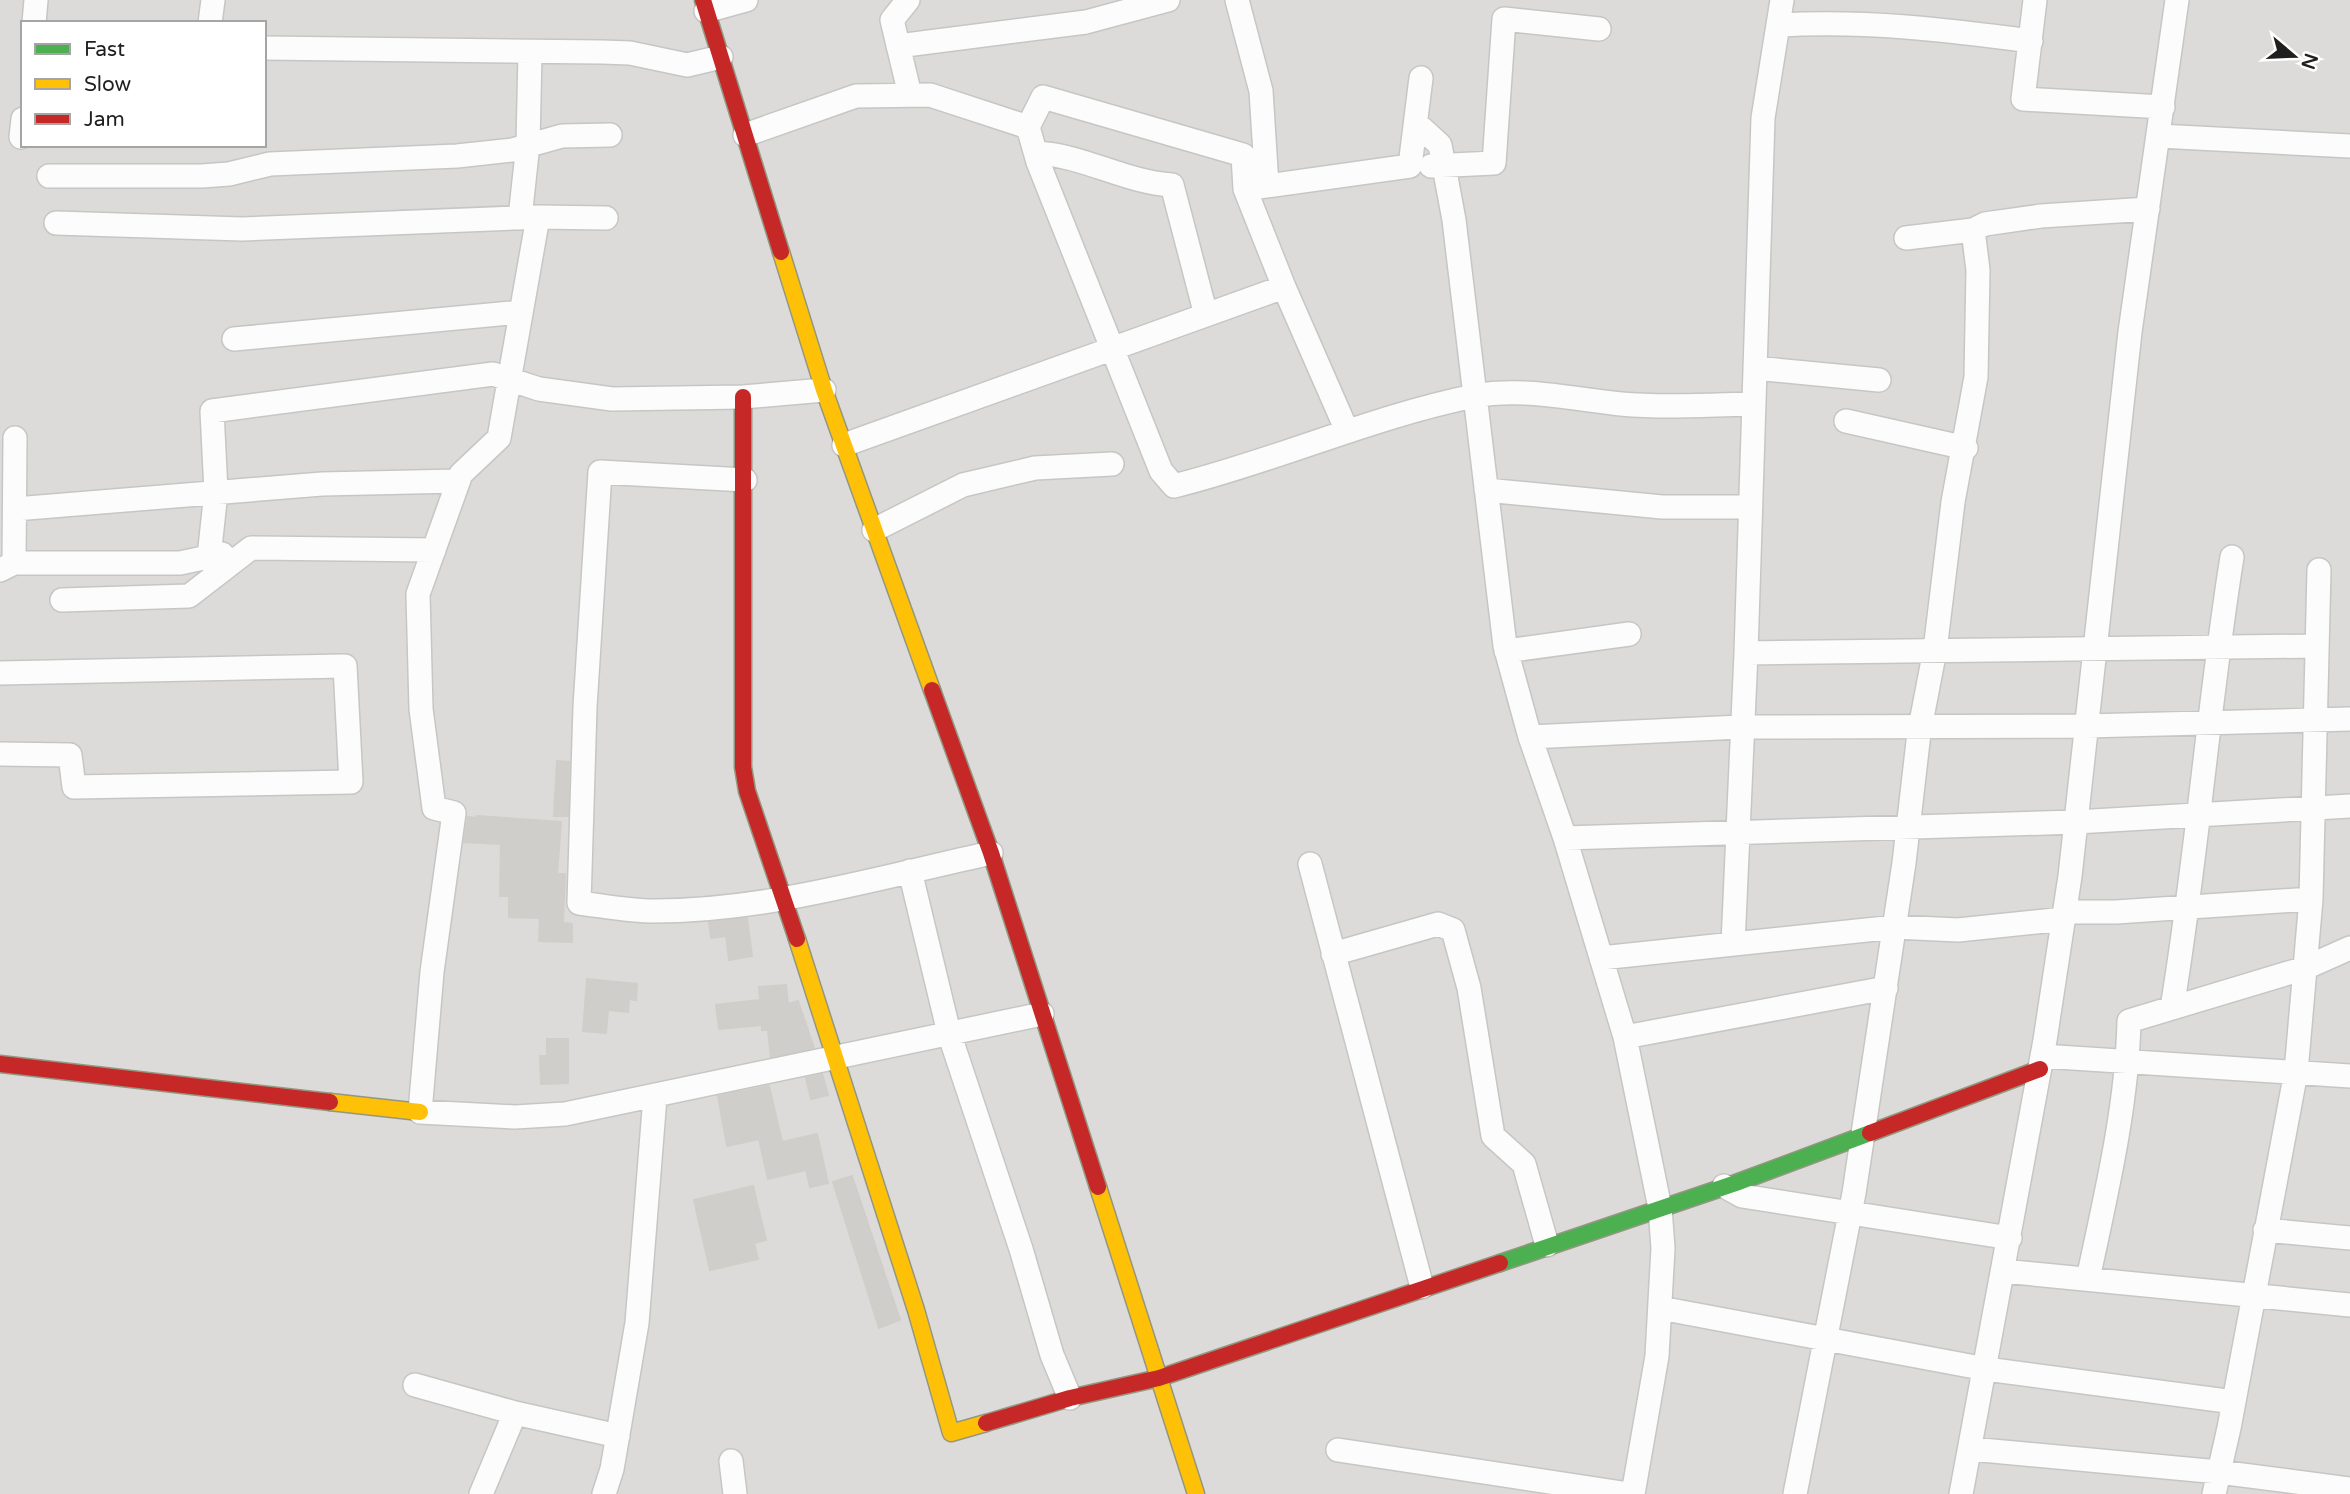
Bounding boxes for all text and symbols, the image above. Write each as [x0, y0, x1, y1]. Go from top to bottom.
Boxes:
legend [21, 21, 266, 147]
north arrow [2259, 21, 2329, 91]
text: Fast [84, 37, 125, 62]
text: N [2296, 50, 2322, 72]
text: Slow [84, 72, 132, 97]
text: Jam [84, 107, 125, 132]

